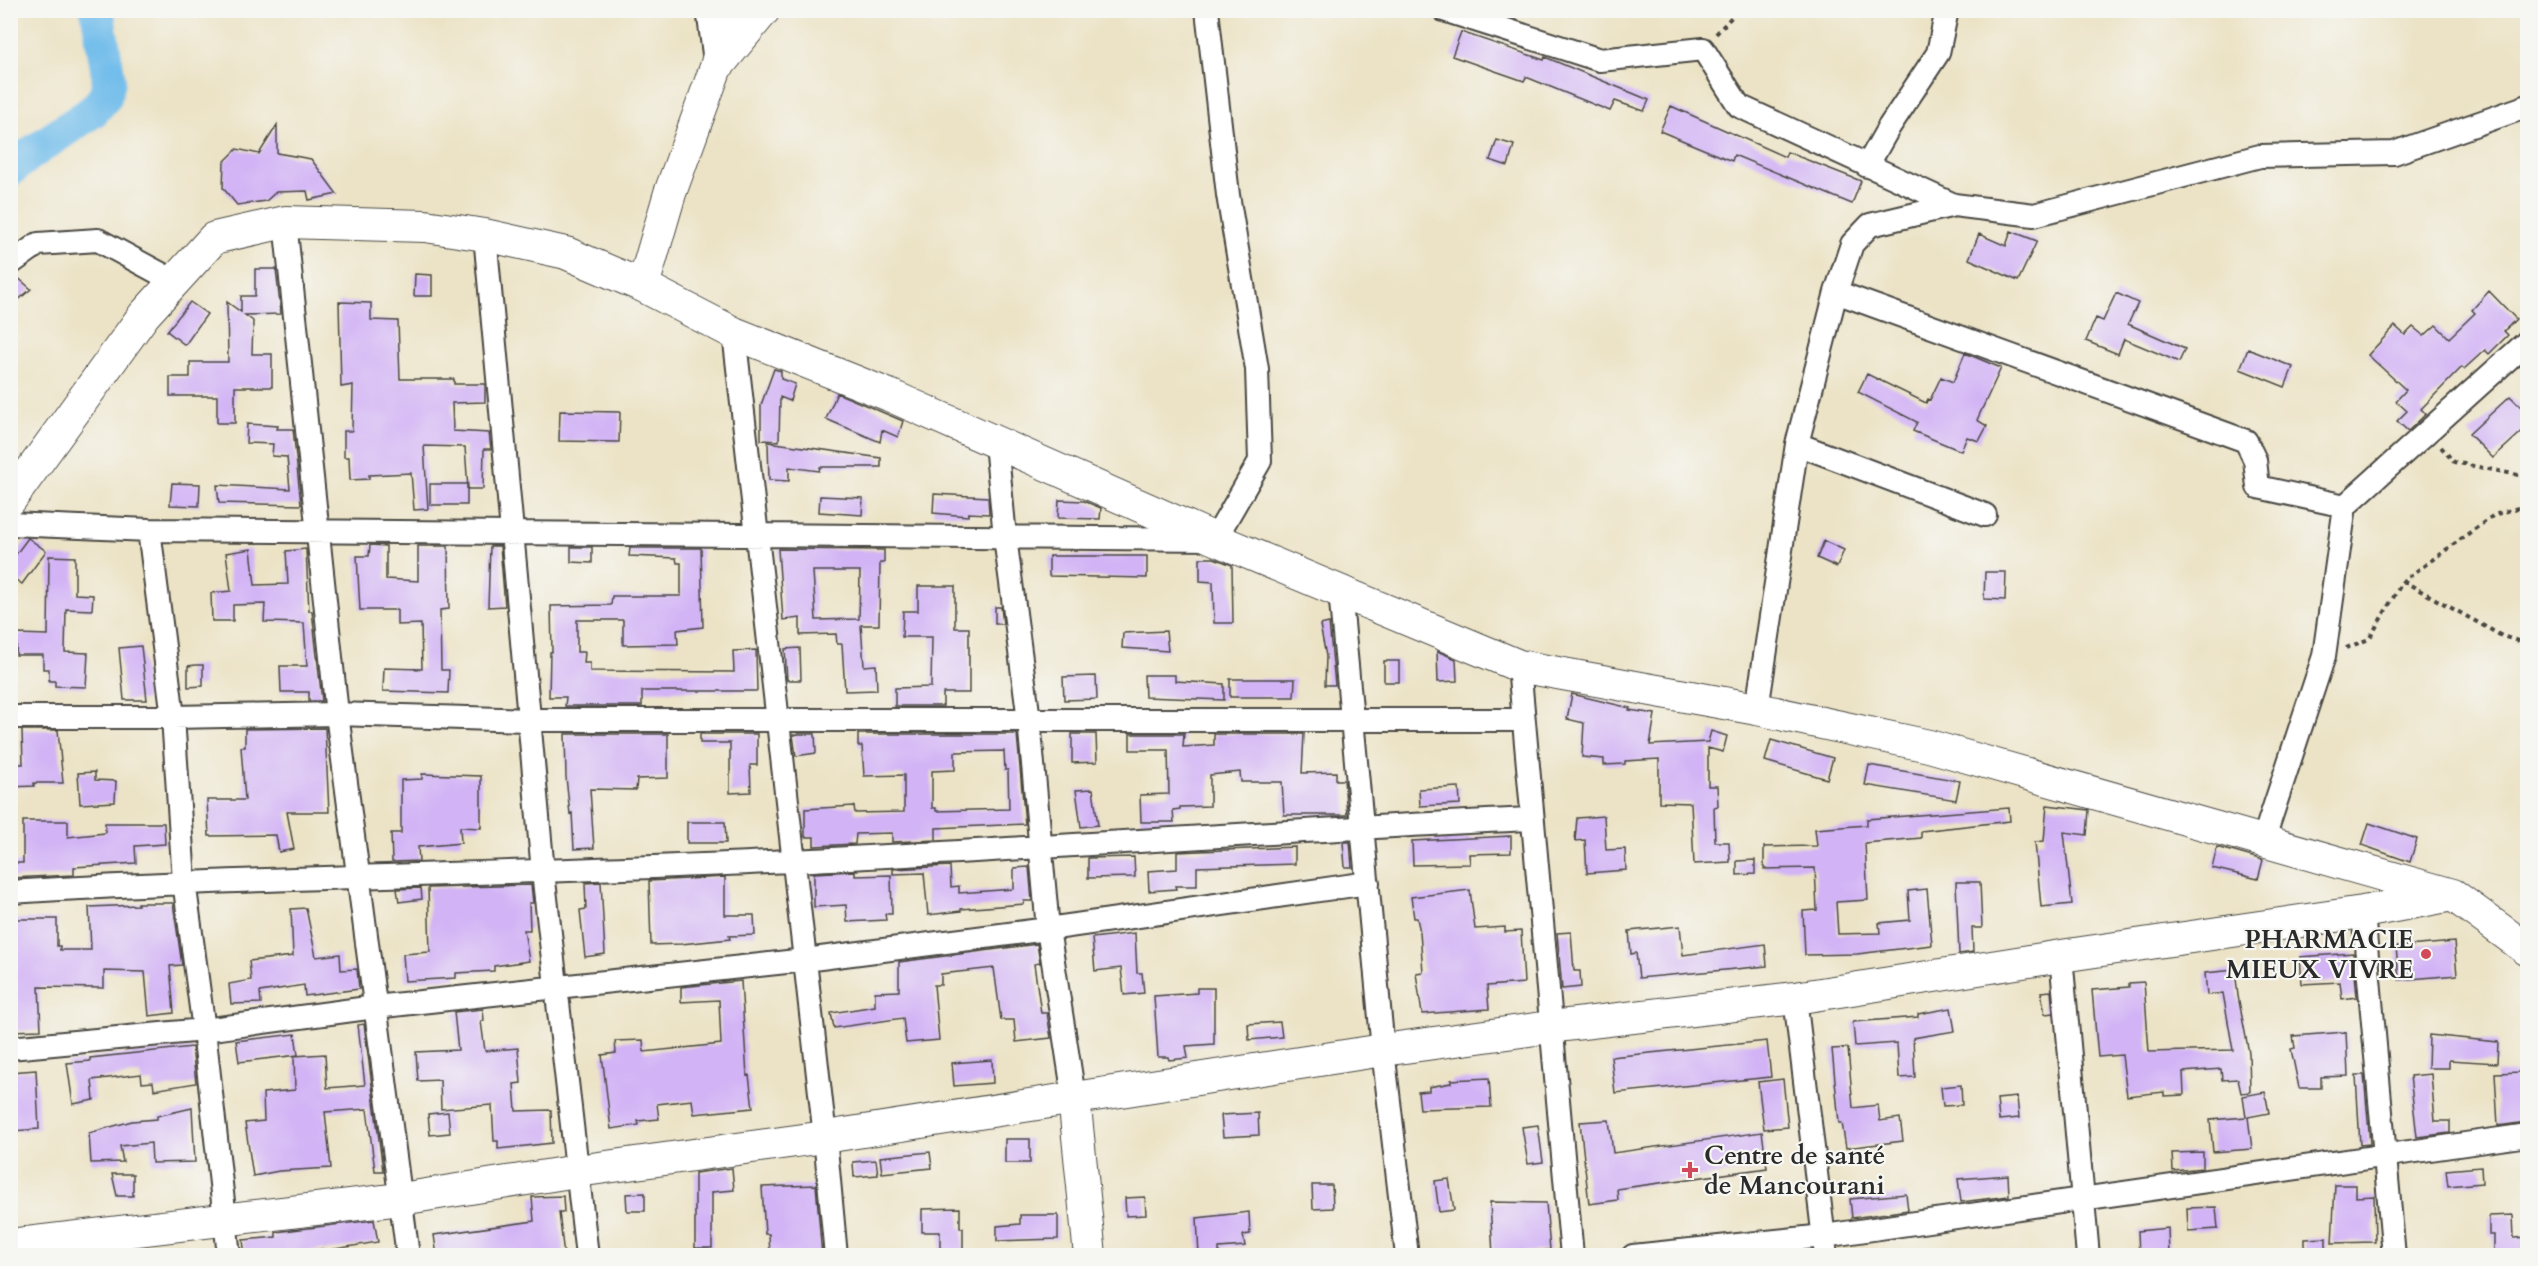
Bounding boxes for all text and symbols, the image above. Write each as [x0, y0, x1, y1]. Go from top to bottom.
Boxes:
place label: PHARMACIE MIEUX VIVRE [2226, 922, 2414, 987]
marker: PHARMACIE MIEUX VIVRE [2419, 947, 2433, 961]
place label: Centre de santé de Mancourani [1704, 1138, 1885, 1203]
marker: Centre de santé de Mancourani [1681, 1161, 1699, 1179]

